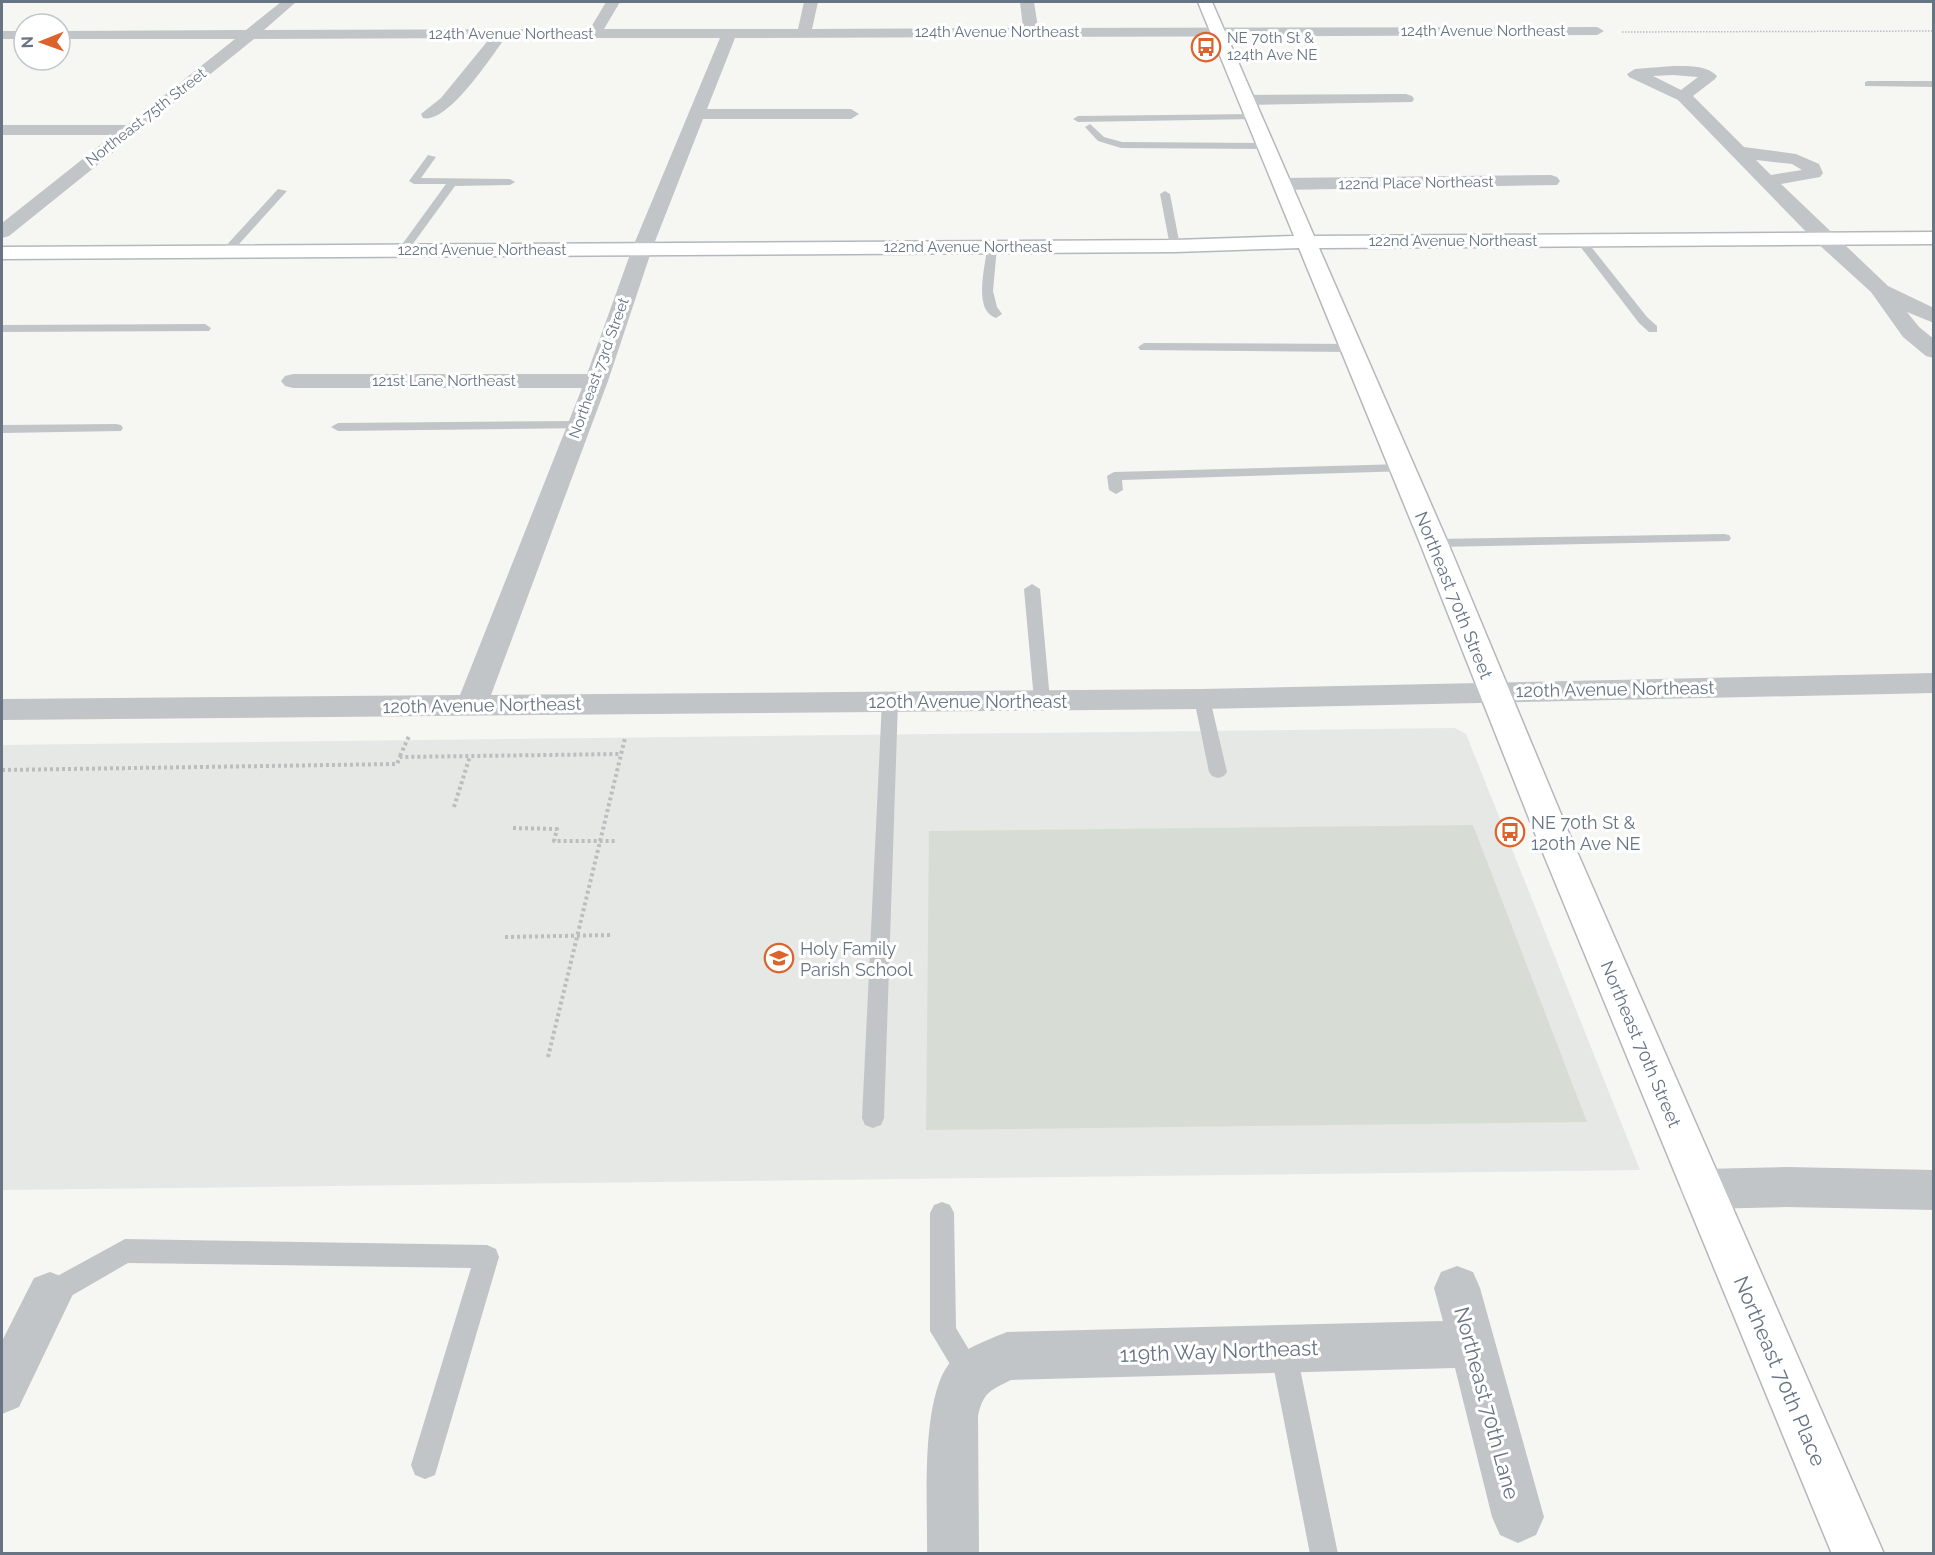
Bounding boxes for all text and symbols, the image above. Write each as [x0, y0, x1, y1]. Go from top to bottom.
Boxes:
north arrow [12, 12, 72, 72]
street label: 124th Avenue Northeast [1401, 22, 1565, 40]
street label: 124th Avenue Northeast [915, 23, 1079, 41]
street label: 124th Avenue Northeast [429, 25, 593, 43]
place label: NE 70th St & 124th Ave NE [1227, 29, 1317, 64]
bus stop icon: NE 70th St & 124th Ave NE [1190, 31, 1222, 63]
text: N [18, 36, 37, 49]
street label: Northeast 75th Street [82, 64, 210, 170]
street label: 122nd Place Northeast [1338, 173, 1494, 193]
street label: 122nd Avenue Northeast [1369, 232, 1537, 250]
street label: 122nd Avenue Northeast [884, 238, 1052, 256]
street label: 122nd Avenue Northeast [398, 241, 566, 259]
street label: Northeast 73rd Street [565, 295, 633, 441]
street label: 121st Lane Northeast [372, 372, 516, 390]
street label: Northeast 70th Street [1411, 508, 1497, 682]
street label: 120th Avenue Northeast [1515, 677, 1715, 701]
street label: 120th Avenue Northeast [869, 691, 1067, 712]
street label: 120th Avenue Northeast [382, 693, 582, 717]
place label: NE 70th St & 120th Ave NE [1531, 812, 1641, 854]
bus stop icon: NE 70th St & 120th Ave NE [1494, 816, 1526, 848]
place label: Holy Family Parish School [800, 938, 913, 980]
school or university icon: Holy Family Parish School [763, 942, 795, 974]
street label: Northeast 70th Street [1596, 958, 1686, 1130]
street label: Northeast 70th Place [1729, 1272, 1831, 1470]
street label: Northeast 70th Lane [1449, 1304, 1525, 1502]
street label: 119th Way Northeast [1119, 1335, 1319, 1367]

